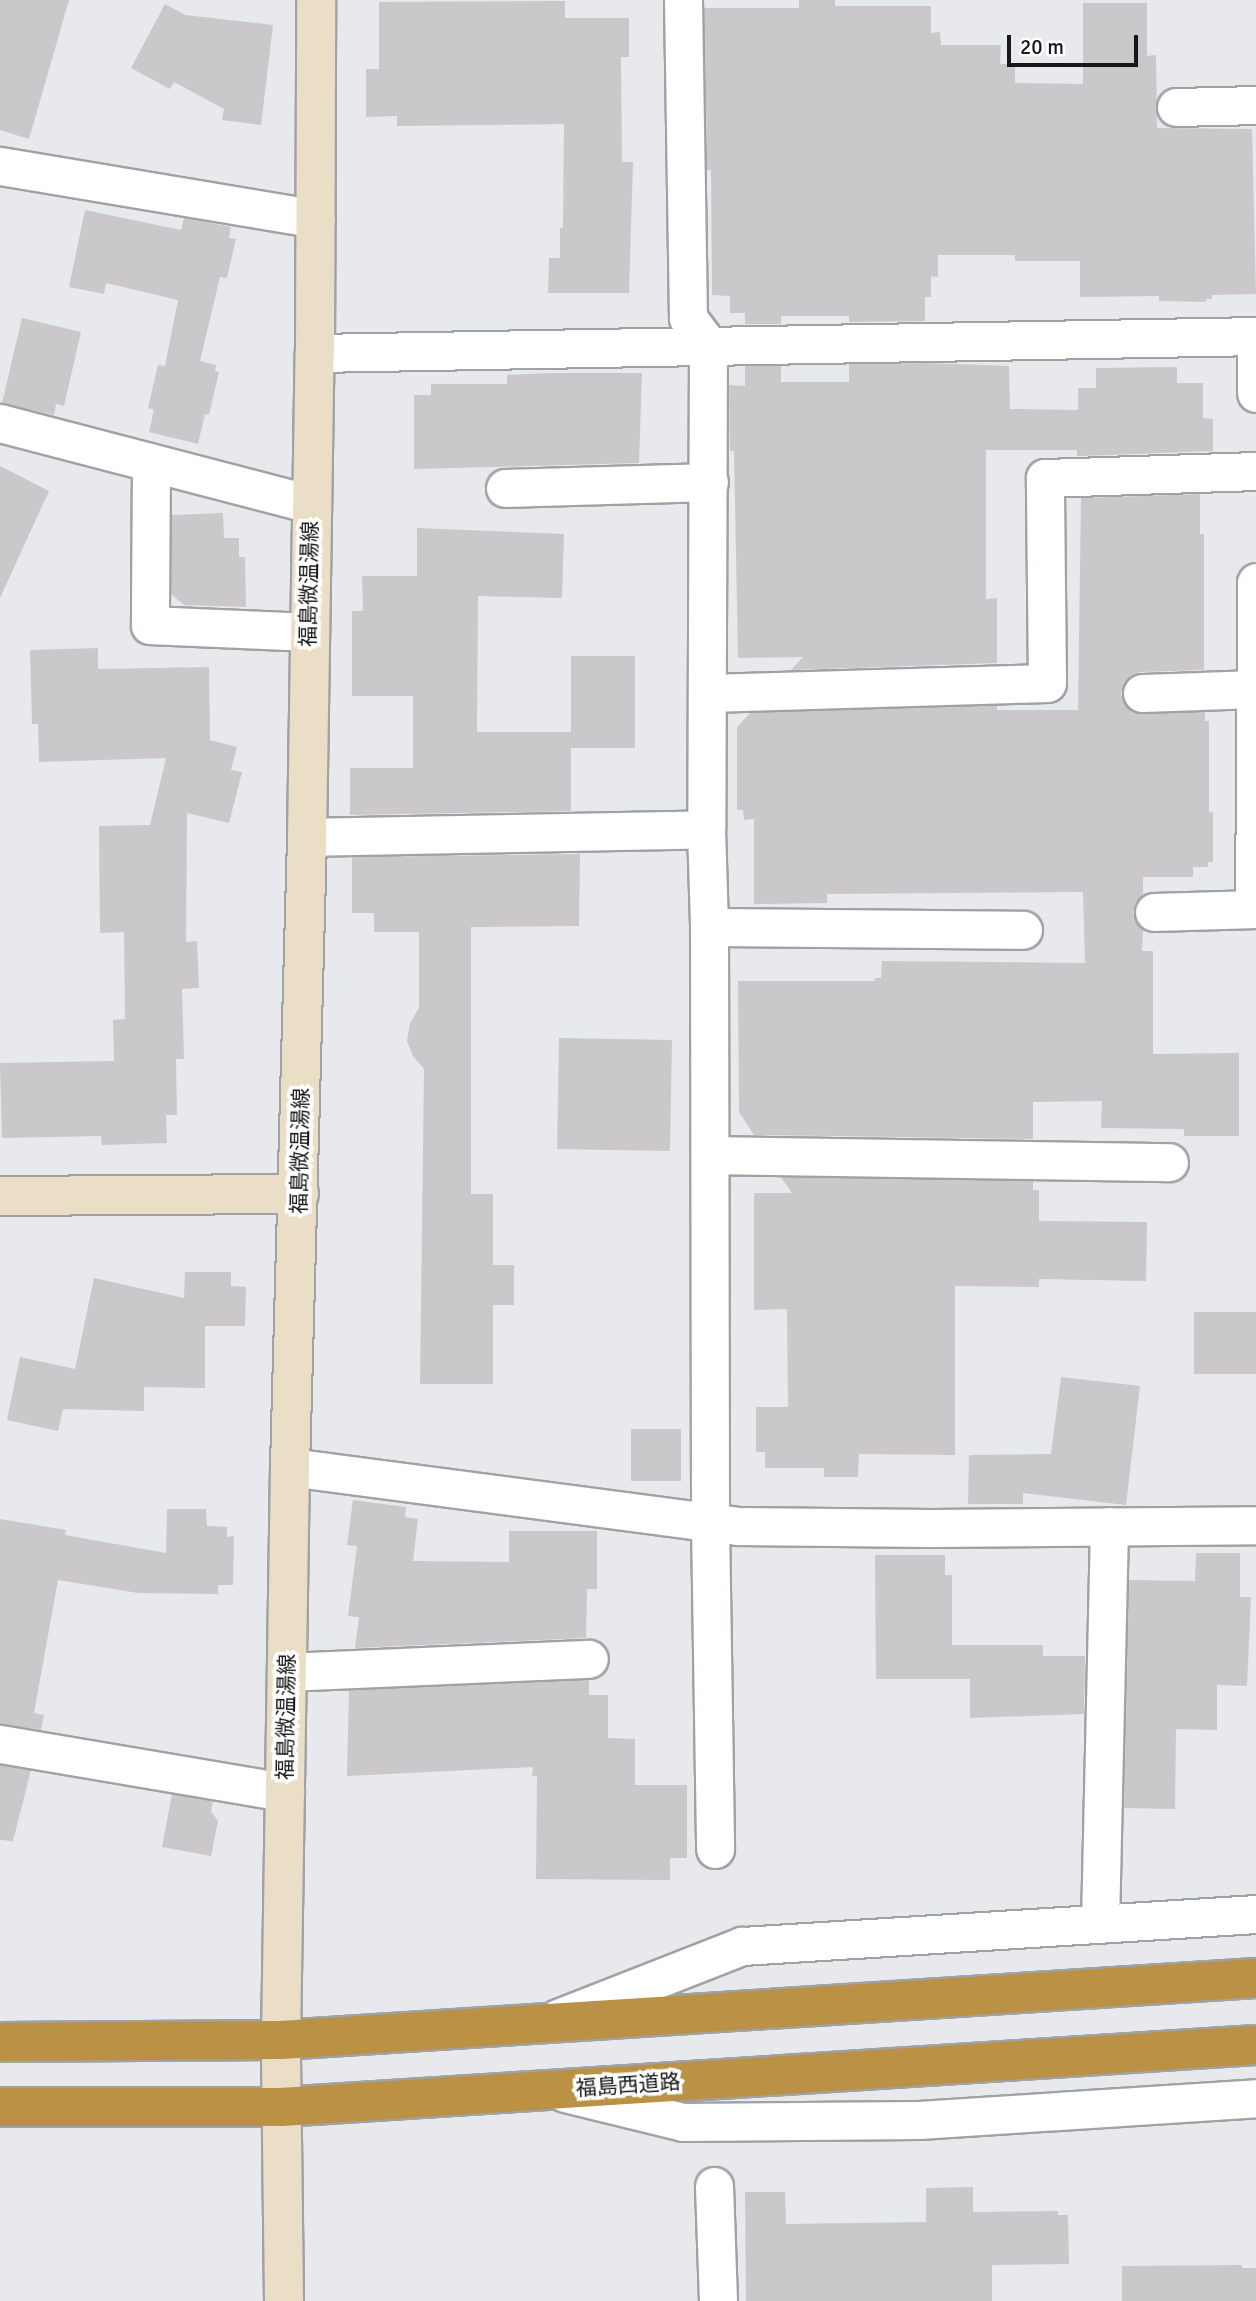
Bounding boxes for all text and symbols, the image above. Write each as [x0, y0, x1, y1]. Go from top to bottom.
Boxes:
scale bar [1011, 21, 1142, 65]
text: 20 m [1020, 34, 1064, 60]
street label: 福島微温湯線 [295, 521, 323, 647]
street label: 福島微温湯線 [286, 1088, 314, 1214]
street label: 福島微温湯線 [272, 1654, 300, 1780]
street label: 福島西道路 [575, 2069, 681, 2101]

